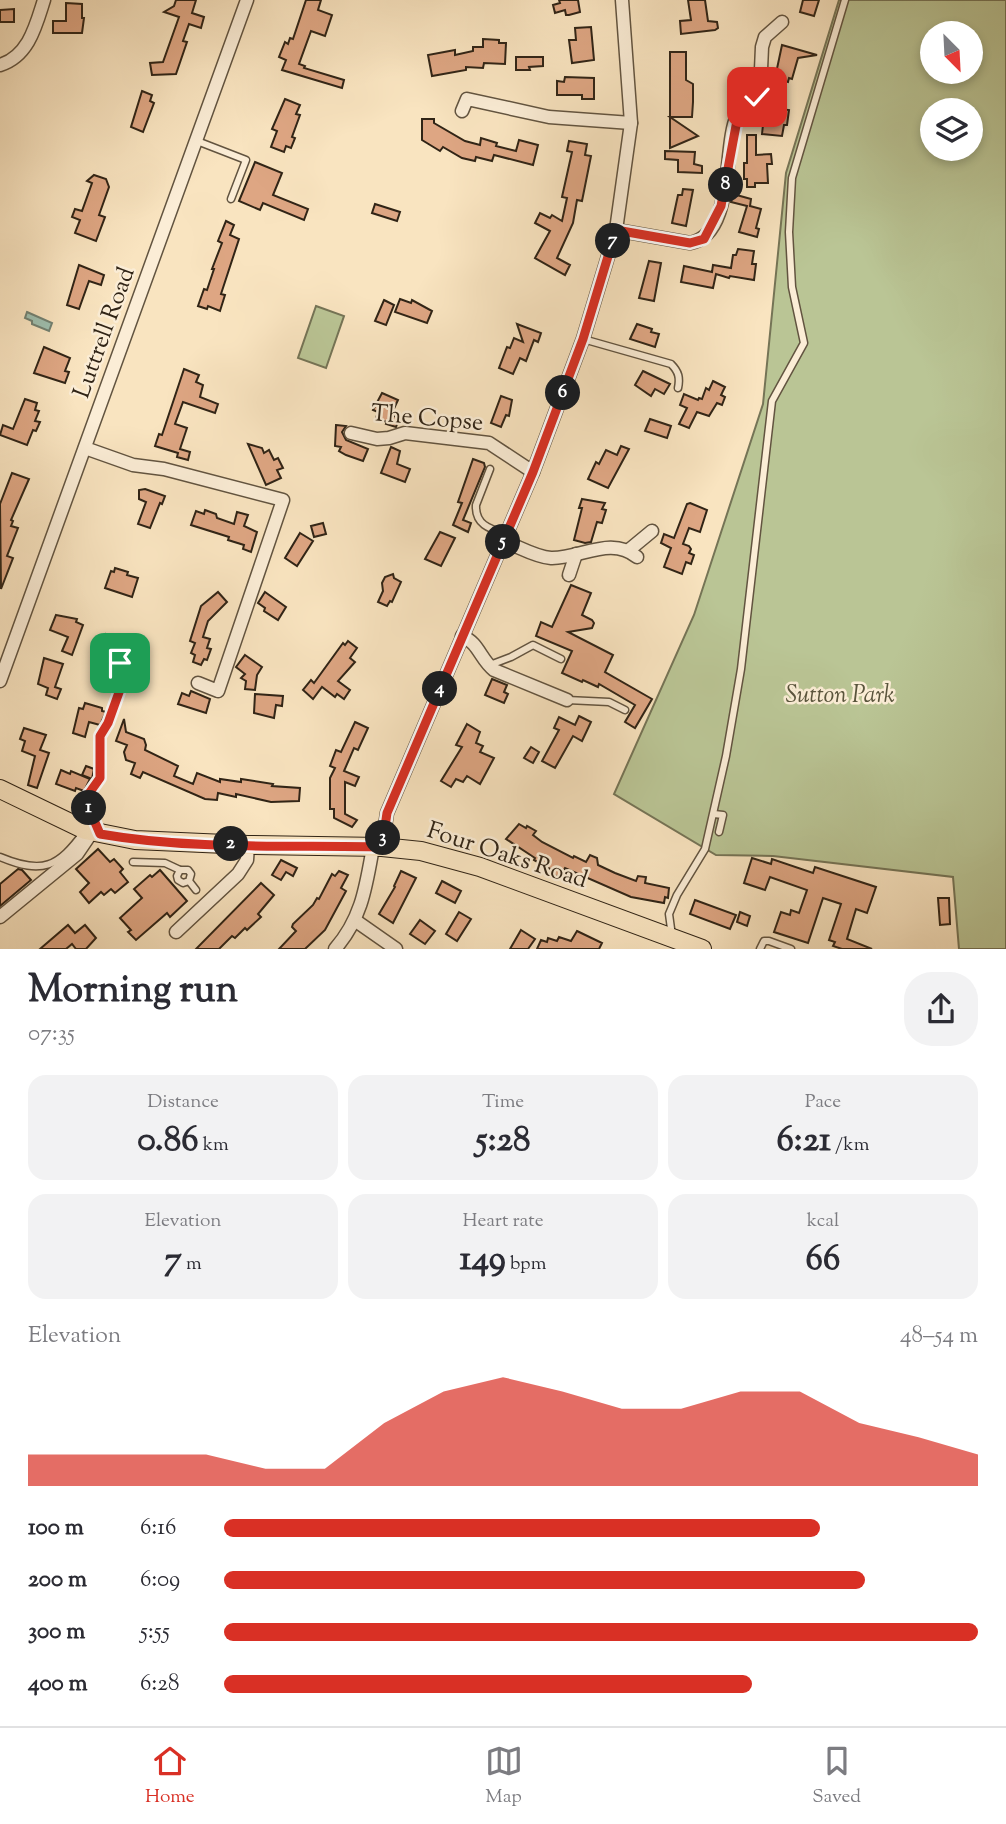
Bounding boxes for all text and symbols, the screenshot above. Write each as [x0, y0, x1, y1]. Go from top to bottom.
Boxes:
north arrow [920, 21, 984, 84]
map controls [920, 21, 983, 161]
pin [727, 67, 787, 127]
icon: check [738, 78, 776, 116]
button: layers [920, 98, 983, 161]
pin: 8 [708, 168, 744, 202]
text: 8 [721, 171, 730, 198]
pin: 7 [596, 224, 630, 258]
text: 7 [608, 227, 617, 254]
street label: Luttrell Road [66, 262, 145, 403]
pin: 6 [546, 376, 580, 410]
text: 6 [558, 379, 567, 406]
street label: The Copse [369, 397, 485, 441]
pin: 5 [486, 524, 520, 560]
text: 5 [499, 528, 506, 555]
pin [90, 633, 150, 693]
icon: arrive [101, 644, 139, 682]
pin: 4 [422, 672, 458, 706]
text: 4 [435, 675, 444, 702]
park label: Sutton Park [785, 679, 895, 713]
pin: 1 [72, 790, 106, 826]
text: 1 [85, 794, 92, 821]
street label: Four Oaks Road [422, 814, 592, 898]
pin: 3 [366, 820, 400, 856]
text: 3 [379, 824, 386, 851]
pin: 2 [214, 826, 248, 862]
text: 2 [226, 830, 235, 857]
text: Morning run [28, 965, 238, 1019]
button: share [904, 972, 978, 1046]
text: 07:35 [28, 1018, 75, 1051]
text: Distance [147, 1089, 219, 1116]
text: Time [482, 1089, 524, 1116]
text: Pace [805, 1089, 841, 1116]
text: 0.86 [137, 1116, 199, 1167]
text: 5:28 [476, 1116, 530, 1167]
text: 6:21 [777, 1116, 831, 1167]
text: km [199, 1132, 229, 1159]
text: /km [831, 1132, 869, 1159]
text: Elevation [144, 1208, 222, 1235]
text: Heart rate [462, 1208, 544, 1235]
text: kcal [807, 1208, 839, 1235]
text: 7 [164, 1235, 182, 1286]
text: 149 [460, 1235, 506, 1286]
text: 66 [806, 1235, 840, 1286]
text: m [182, 1251, 202, 1278]
text: bpm [506, 1251, 546, 1278]
text: Elevation [28, 1320, 121, 1353]
text: 48–54 m [900, 1320, 978, 1353]
text: 100 m [28, 1512, 84, 1545]
text: 6:16 [140, 1512, 176, 1545]
text: 200 m [28, 1564, 87, 1597]
text: 6:09 [140, 1564, 180, 1597]
text: 300 m [28, 1616, 85, 1649]
text: 5:55 [140, 1616, 170, 1649]
text: 400 m [28, 1668, 88, 1701]
text: 6:28 [140, 1668, 179, 1701]
tab: Home [145, 1742, 195, 1811]
tab: Map [485, 1742, 523, 1811]
tab: Saved [812, 1742, 861, 1811]

